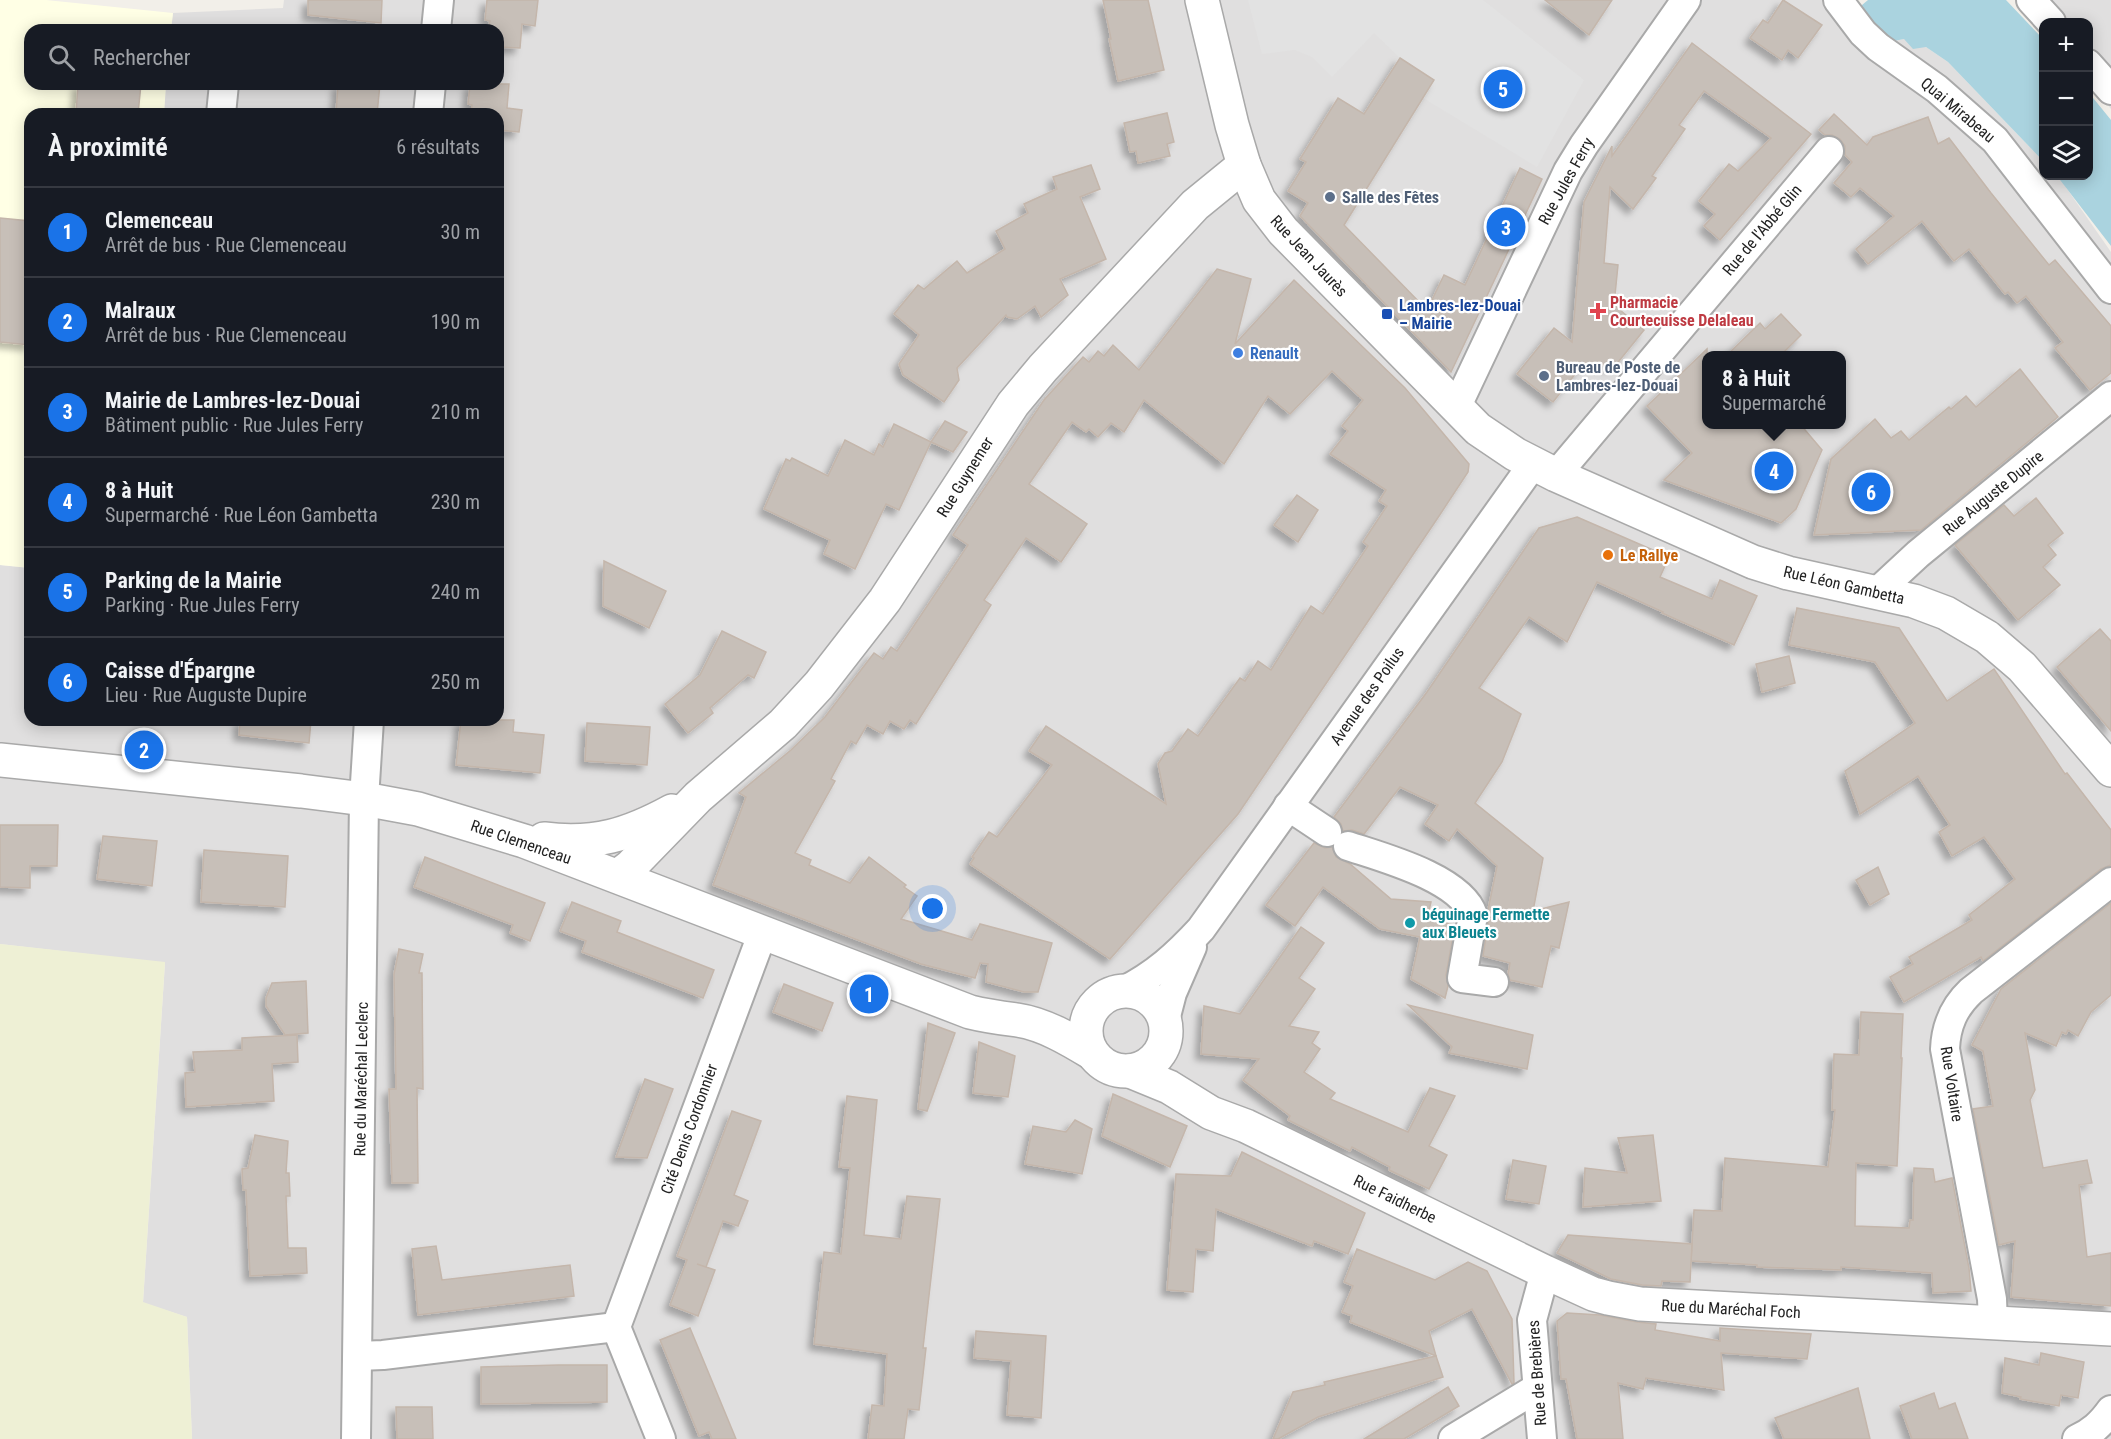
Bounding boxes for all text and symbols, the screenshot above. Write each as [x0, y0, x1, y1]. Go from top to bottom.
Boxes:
map controls [2039, 18, 2093, 180]
button: + [2039, 18, 2093, 72]
search box [24, 24, 504, 90]
icon: search [45, 41, 78, 74]
text: Rechercher [93, 45, 190, 70]
pin: 5 [1484, 66, 1522, 112]
button: − [2039, 72, 2093, 126]
street label: Quai Mirabeau [1917, 73, 1999, 147]
button: layers [2039, 126, 2093, 180]
text: À proximité [48, 132, 168, 162]
street label: Rue Jules Ferry [1534, 134, 1598, 228]
text: 6 résultats [396, 135, 480, 159]
street label: Rue de l'Abbé Glin [1718, 181, 1806, 279]
place label: Salle des Fêtes [1342, 188, 1439, 207]
marker: Salle des Fêtes [1323, 190, 1337, 204]
pin: 3 [1486, 204, 1526, 250]
text: Clemenceau [105, 208, 213, 233]
street label: Rue Jean Jaurès [1266, 211, 1352, 301]
text: 1 [62, 220, 73, 244]
text: 30 m [441, 220, 480, 244]
text: Arrêt de bus · Rue Clemenceau [105, 233, 347, 257]
place label: Pharmacie Courtecuisse Delaleau [1610, 293, 1754, 330]
place label: Lambres-lez-Douai – Mairie [1399, 296, 1521, 333]
text: Malraux [105, 298, 176, 323]
marker: Pharmacie Courtecuisse Delaleau [1591, 304, 1605, 318]
marker: Lambres-lez-Douai – Mairie [1380, 307, 1394, 321]
text: 2 [62, 310, 73, 334]
text: 190 m [431, 310, 480, 334]
text: Arrêt de bus · Rue Clemenceau [105, 323, 347, 347]
place label: Renault [1250, 344, 1299, 363]
marker: Renault [1231, 346, 1245, 360]
popup [1702, 351, 1846, 429]
place label: Bureau de Poste de Lambres-lez-Douai [1556, 358, 1680, 395]
text: 8 à Huit [1722, 366, 1790, 391]
marker: Bureau de Poste de Lambres-lez-Douai [1537, 369, 1551, 383]
text: Mairie de Lambres-lez-Douai [105, 388, 360, 413]
text: Supermarché [1722, 391, 1826, 415]
text: 3 [62, 400, 73, 424]
text: 210 m [431, 400, 480, 424]
text: Bâtiment public · Rue Jules Ferry [105, 413, 363, 437]
street label: Rue Guynemer [933, 433, 997, 521]
street label: Rue Auguste Dupire [1939, 447, 2047, 539]
pin: 4 [1754, 448, 1794, 494]
pin: 6 [1852, 470, 1890, 514]
text: 8 à Huit [105, 478, 173, 503]
text: 4 [62, 490, 73, 514]
text: 230 m [431, 490, 480, 514]
text: Supermarché · Rue Léon Gambetta [105, 503, 378, 527]
place label: Le Rallye [1620, 546, 1678, 565]
marker: Le Rallye [1601, 548, 1615, 562]
street label: Rue Léon Gambetta [1782, 562, 1906, 608]
text: Parking de la Mairie [105, 568, 282, 593]
text: 5 [62, 580, 73, 604]
text: 240 m [431, 580, 480, 604]
text: Parking · Rue Jules Ferry [105, 593, 300, 617]
street label: Avenue des Poilus [1326, 643, 1408, 749]
text: Caisse d'Épargne [105, 658, 255, 683]
text: 6 [62, 670, 73, 694]
text: 250 m [431, 670, 480, 694]
text: Lieu · Rue Auguste Dupire [105, 683, 307, 707]
pin: 2 [124, 728, 164, 772]
street label: Rue Clemenceau [468, 816, 574, 868]
your location [918, 894, 947, 923]
place label: béguinage Fermette aux Bleuets [1422, 905, 1550, 942]
marker: béguinage Fermette aux Bleuets [1403, 916, 1417, 930]
pin: 1 [850, 972, 888, 1016]
street label: Rue du Maréchal Leclerc [350, 1002, 372, 1156]
street label: Rue Voltaire [1937, 1045, 1967, 1123]
street label: Cité Denis Cordonnier [657, 1061, 721, 1197]
street label: Rue Faidherbe [1351, 1171, 1439, 1227]
street label: Rue du Maréchal Foch [1661, 1296, 1801, 1322]
street label: Rue de Brebières [1524, 1319, 1550, 1427]

